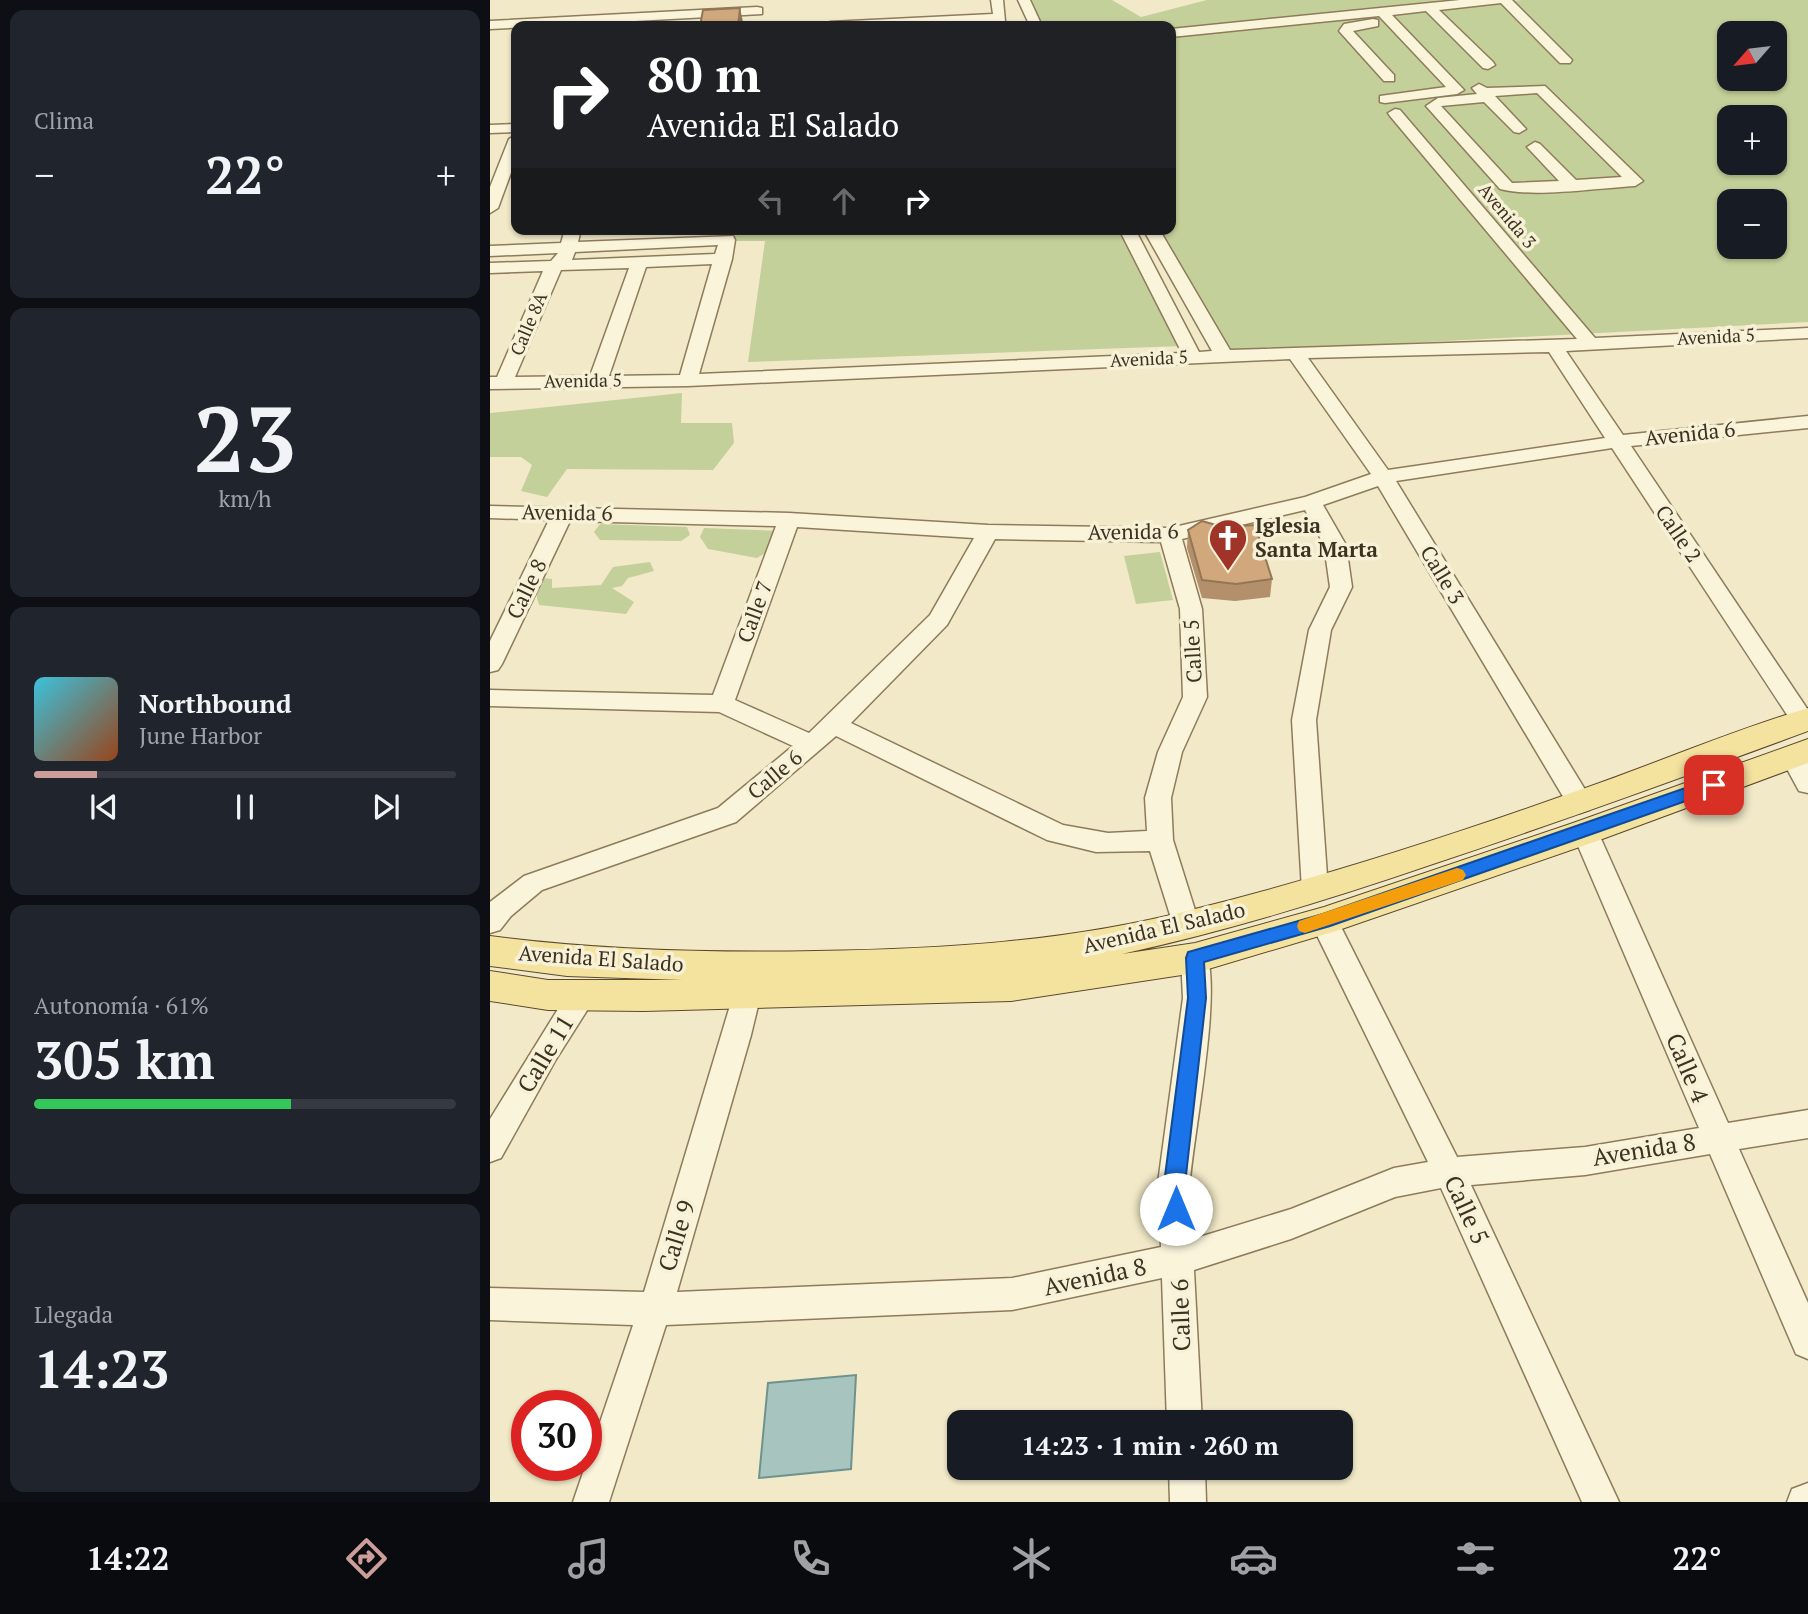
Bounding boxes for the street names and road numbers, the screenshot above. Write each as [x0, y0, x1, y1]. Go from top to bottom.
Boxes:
street label: Avenida 3 [1473, 178, 1542, 253]
street label: Calle 8A [504, 288, 552, 359]
street label: Avenida 5 [1676, 322, 1756, 350]
street label: Avenida 5 [1109, 344, 1189, 372]
street label: Avenida 5 [544, 367, 622, 393]
street label: Avenida 6 [1643, 414, 1737, 452]
street label: Avenida 6 [521, 497, 613, 527]
street label: Calle 2 [1649, 499, 1708, 568]
street label: Avenida 6 [1087, 516, 1179, 546]
street label: Calle 3 [1414, 540, 1471, 609]
street label: Calle 8 [500, 554, 553, 623]
street label: Calle 7 [730, 577, 778, 646]
street label: Calle 5 [1176, 619, 1208, 684]
street label: Calle 6 [741, 743, 808, 805]
street label: Avenida El Salado [1080, 895, 1248, 959]
street label: Avenida El Salado [518, 938, 685, 978]
street label: Calle 11 [509, 1009, 581, 1098]
street label: Calle 4 [1659, 1028, 1717, 1108]
street label: Avenida 8 [1590, 1125, 1698, 1173]
street label: Calle 5 [1437, 1170, 1497, 1249]
street label: Calle 9 [650, 1196, 702, 1275]
street label: Avenida 8 [1041, 1250, 1149, 1302]
street label: Calle 6 [1163, 1278, 1197, 1352]

